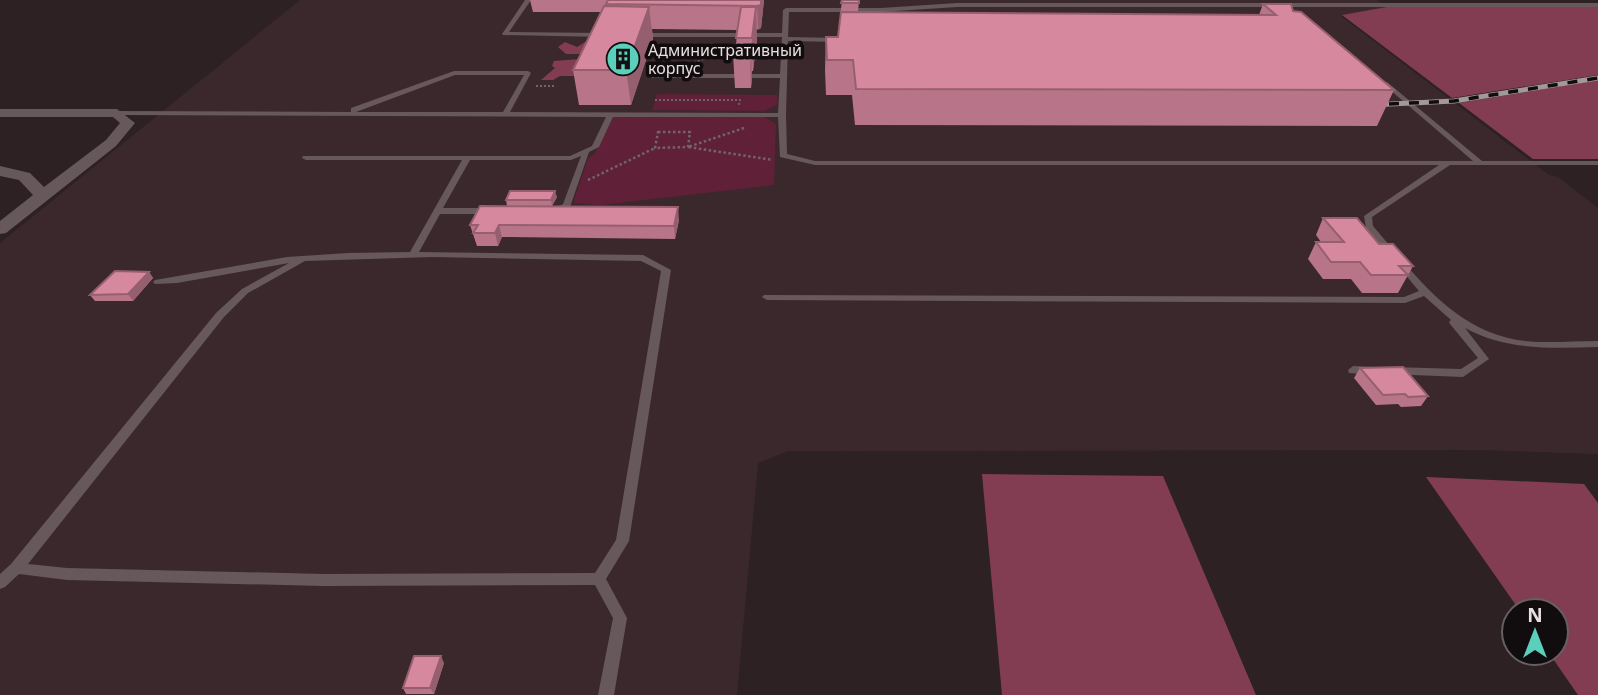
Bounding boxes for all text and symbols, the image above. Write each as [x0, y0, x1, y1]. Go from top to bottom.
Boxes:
place label: Административный корпус [648, 39, 802, 79]
building icon: Административный корпус [604, 40, 642, 78]
north arrow [1500, 597, 1570, 667]
text: N [1527, 602, 1543, 628]

